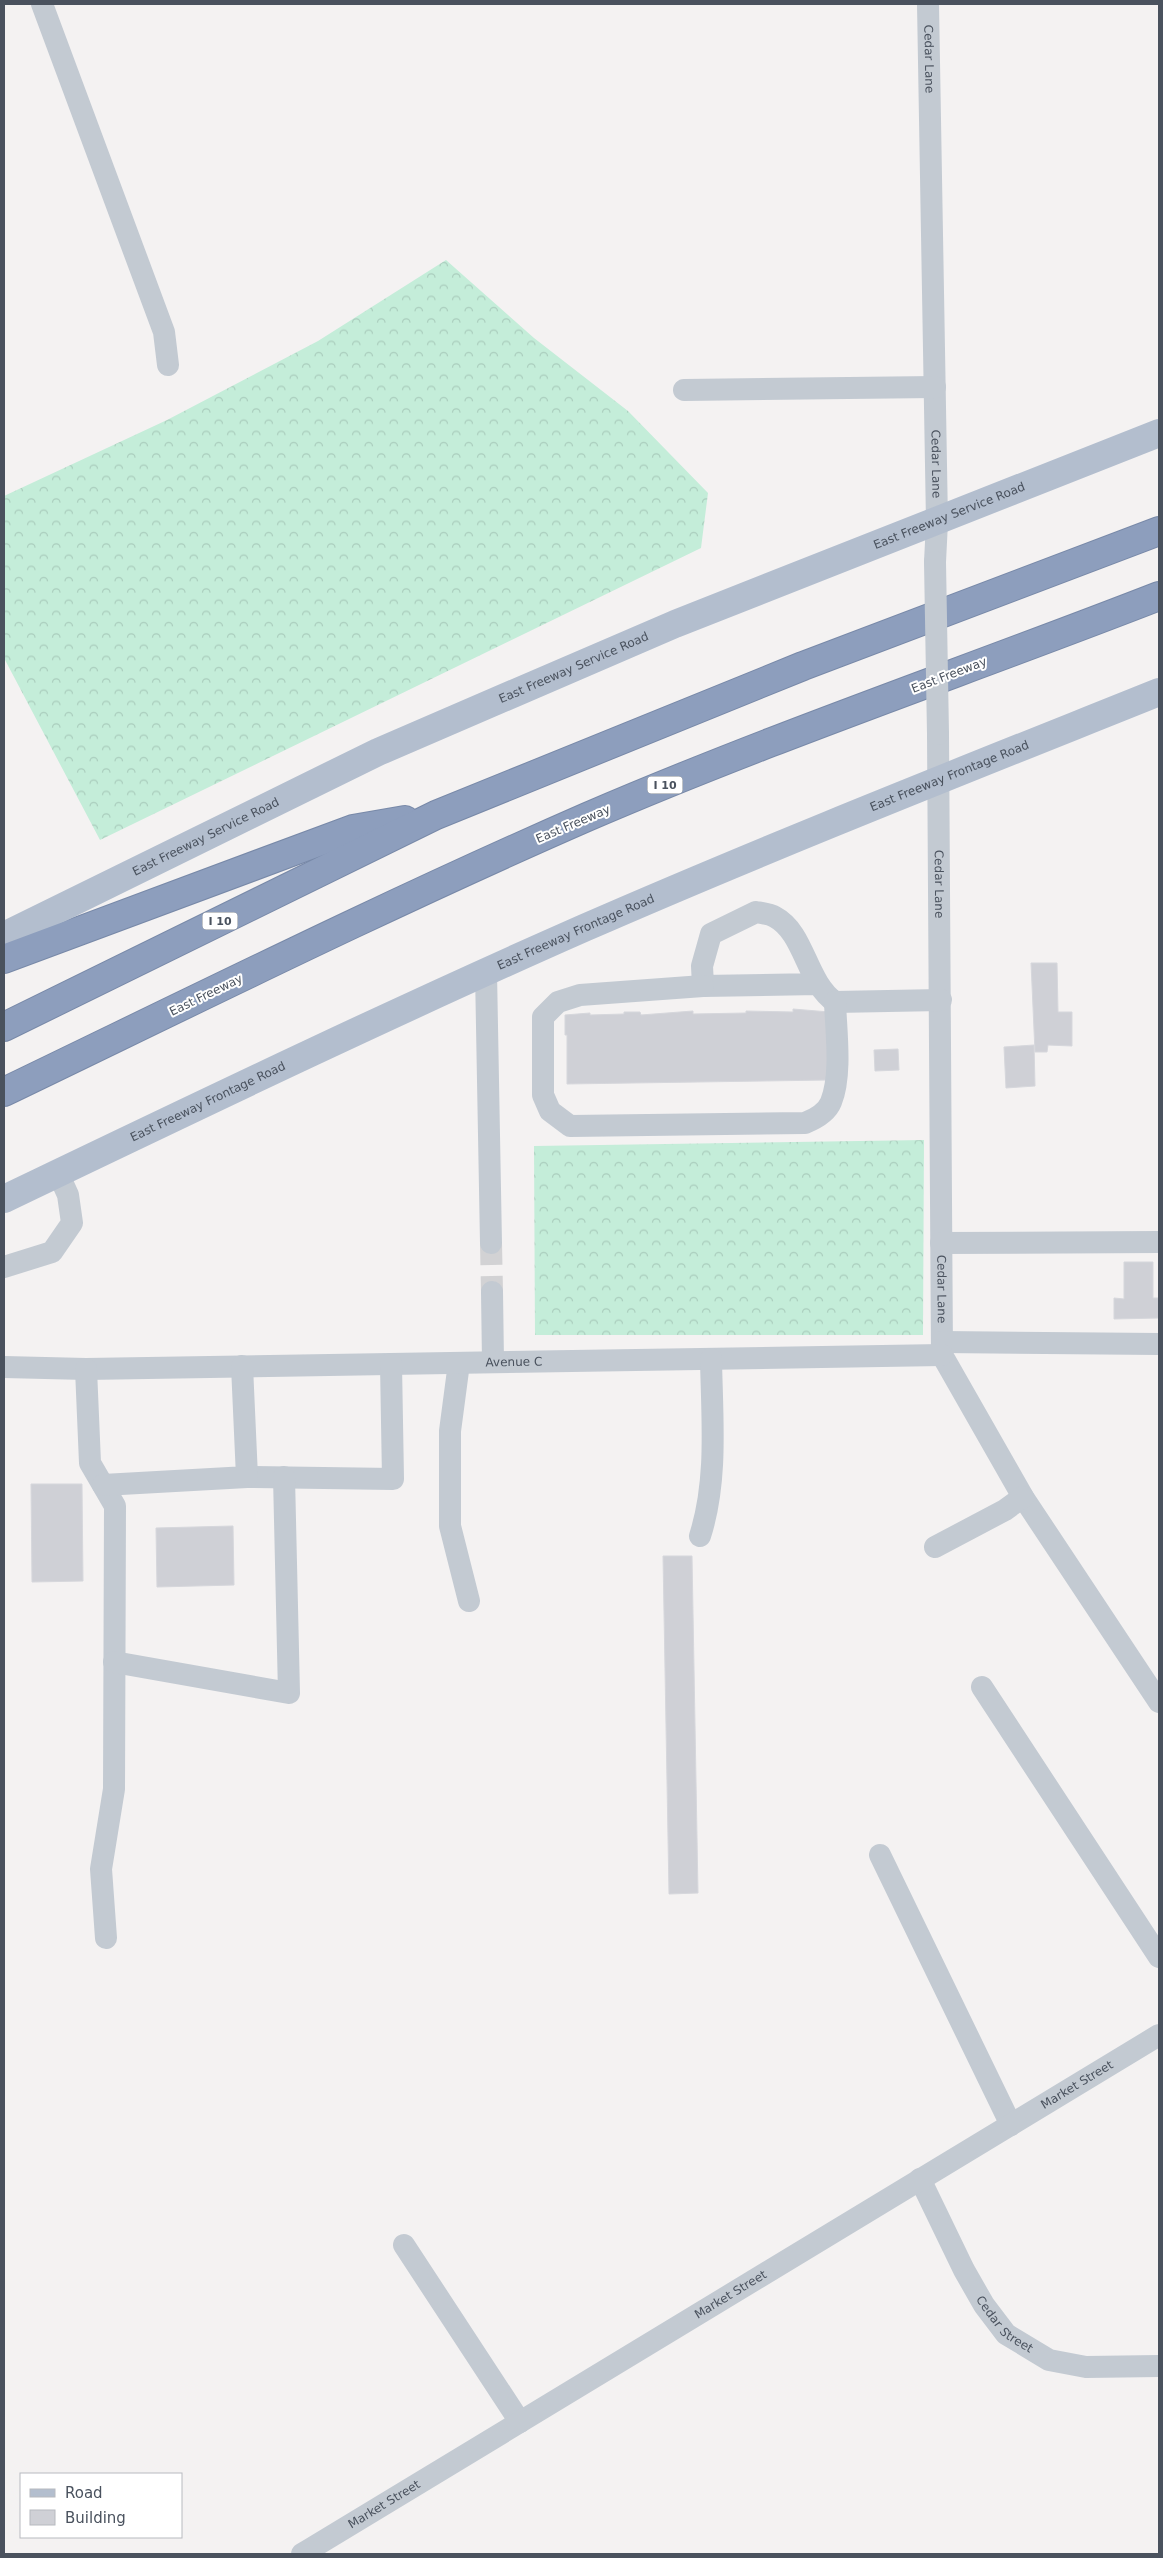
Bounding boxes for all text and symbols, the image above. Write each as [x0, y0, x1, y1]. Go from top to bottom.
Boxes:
street label: Cedar Lane [921, 25, 937, 93]
street label: Cedar Lane [928, 430, 944, 498]
street label: East Freeway Service Road [871, 480, 1027, 552]
street label: East Freeway Service Road [497, 629, 651, 706]
street label: East Freeway [909, 654, 989, 696]
street label: East Freeway Frontage Road [868, 738, 1031, 814]
road number: I 10 [648, 776, 682, 794]
street label: East Freeway Service Road [130, 795, 282, 879]
street label: East Freeway [534, 802, 612, 846]
street label: Cedar Lane [932, 850, 946, 918]
street label: East Freeway Frontage Road [495, 892, 656, 973]
road number: I 10 [202, 912, 238, 929]
street label: East Freeway [167, 971, 245, 1019]
street label: East Freeway Frontage Road [128, 1059, 288, 1144]
street label: Cedar Lane [934, 1255, 949, 1323]
street label: Avenue C [485, 1355, 542, 1369]
street label: Market Street [1038, 2057, 1116, 2112]
street label: Market Street [692, 2267, 769, 2322]
street label: Cedar Street [973, 2293, 1036, 2356]
legend [20, 2473, 182, 2538]
street label: Market Street [346, 2477, 423, 2531]
text: Road [65, 2484, 103, 2502]
text: Building [65, 2509, 126, 2527]

